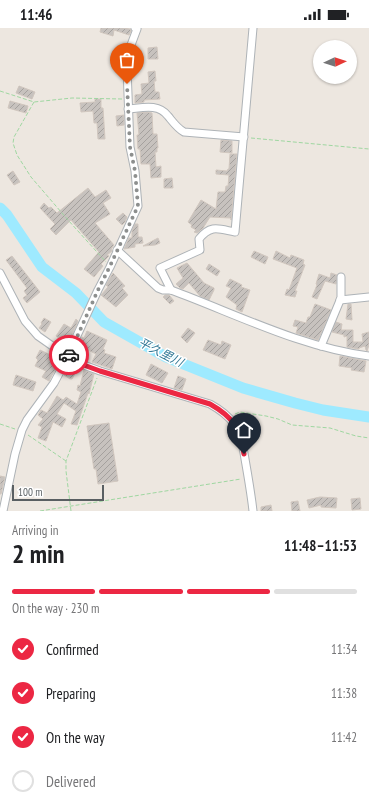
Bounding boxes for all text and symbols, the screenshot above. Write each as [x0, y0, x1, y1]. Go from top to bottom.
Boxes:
text: 11:46 [20, 5, 52, 24]
north arrow [313, 40, 357, 84]
map controls [313, 40, 357, 84]
pin [110, 43, 144, 84]
icon: bag [116, 49, 138, 71]
water label: 平久里川 [136, 334, 188, 370]
courier [49, 335, 89, 375]
icon: car [58, 344, 80, 366]
pin [227, 413, 261, 454]
icon: home [233, 419, 255, 441]
scale bar [12, 483, 104, 502]
text: 100 m [18, 485, 42, 499]
text: Arriving in [12, 522, 59, 539]
text: 11:48–11:53 [284, 536, 357, 555]
text: 2 min [12, 537, 65, 570]
text: On the way · 230 m [12, 600, 99, 617]
icon: check [12, 638, 34, 660]
text: Confirmed [46, 640, 99, 659]
text: 11:34 [331, 641, 357, 658]
icon: check [12, 682, 34, 704]
text: Preparing [46, 684, 96, 703]
text: 11:38 [331, 685, 357, 702]
icon: check [12, 726, 34, 748]
text: On the way [46, 728, 105, 747]
text: 11:42 [331, 729, 357, 746]
text: Delivered [46, 772, 96, 791]

